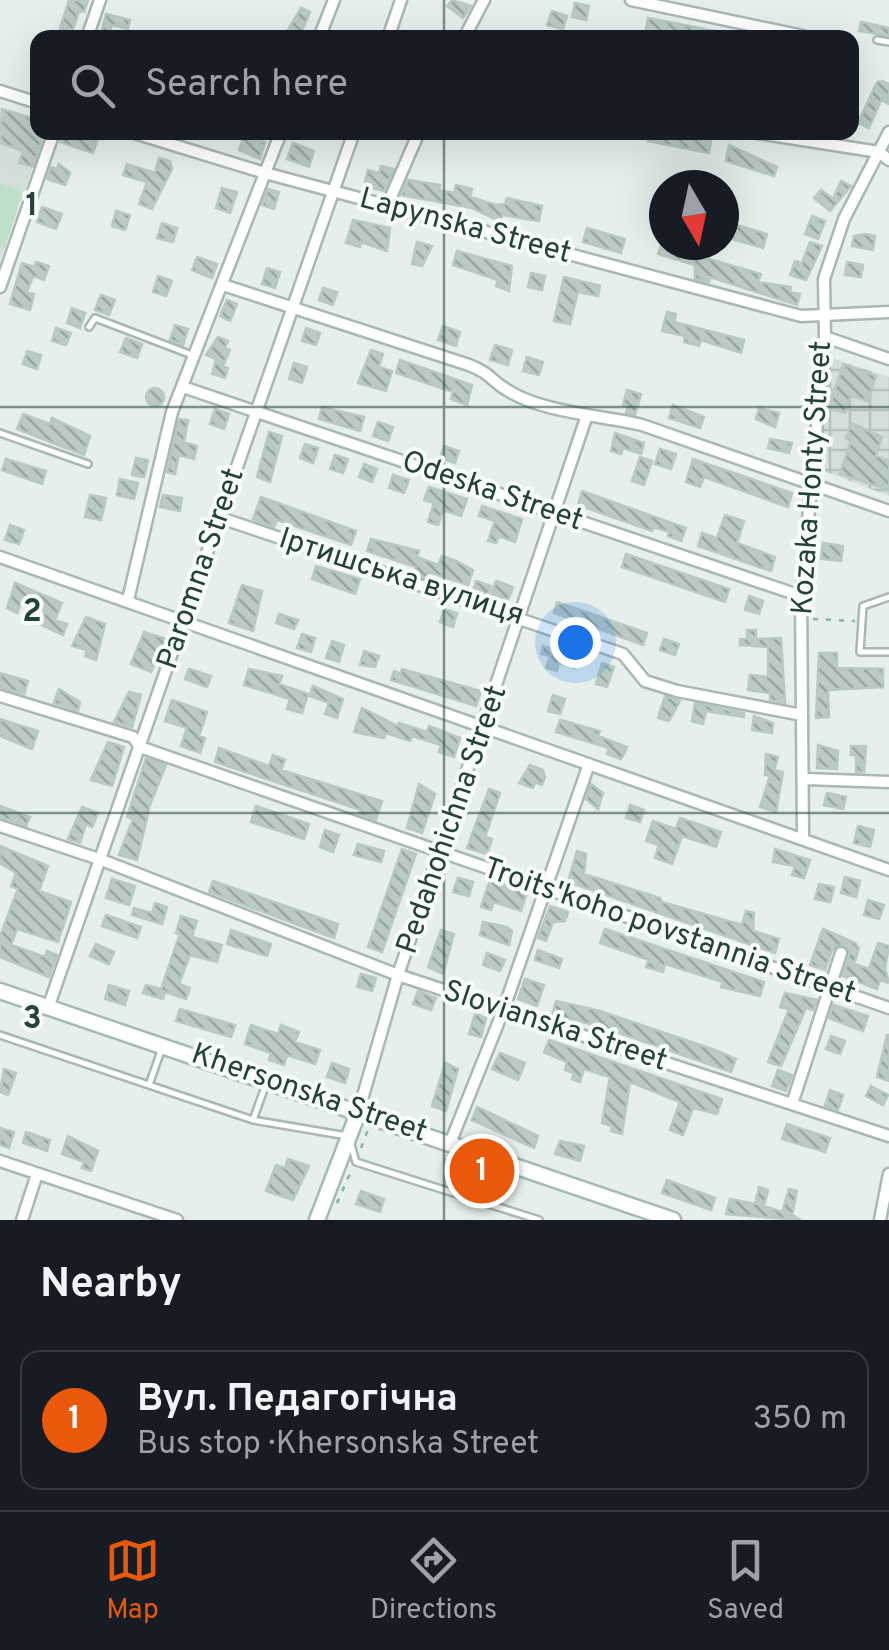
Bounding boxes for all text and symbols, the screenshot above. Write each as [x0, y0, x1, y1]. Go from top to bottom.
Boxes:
search box [30, 30, 859, 140]
icon: search [65, 58, 120, 113]
text: Search here [145, 61, 348, 110]
north arrow [649, 170, 739, 260]
street label: Lapynska Street [355, 181, 575, 273]
text: 1 [26, 187, 38, 227]
street label: Kozaka Honty Street [785, 340, 841, 616]
street label: Odeska Street [397, 444, 587, 540]
street label: Paromna Street [150, 464, 254, 674]
street label: Іртишська вулиця [274, 521, 528, 635]
text: 2 [22, 593, 42, 633]
your location [550, 617, 601, 668]
street label: Pedahohichna Street [390, 681, 516, 959]
street label: Troits'koho povstannia Street [478, 851, 860, 1013]
street label: Slovianska Street [438, 973, 672, 1081]
text: 3 [22, 1000, 42, 1040]
street label: Khersonska Street [186, 1036, 432, 1152]
pin: 1 [450, 1134, 514, 1208]
text: Nearby [40, 1259, 182, 1312]
text: Вул. Педагогічна [137, 1376, 458, 1425]
text: 1 [68, 1400, 81, 1440]
text: 350 m [753, 1400, 847, 1440]
text: Bus stop · Khersonska Street [137, 1425, 539, 1465]
tab: Map [105, 1533, 160, 1629]
tab: Directions [370, 1533, 497, 1629]
tab: Saved [707, 1533, 784, 1629]

